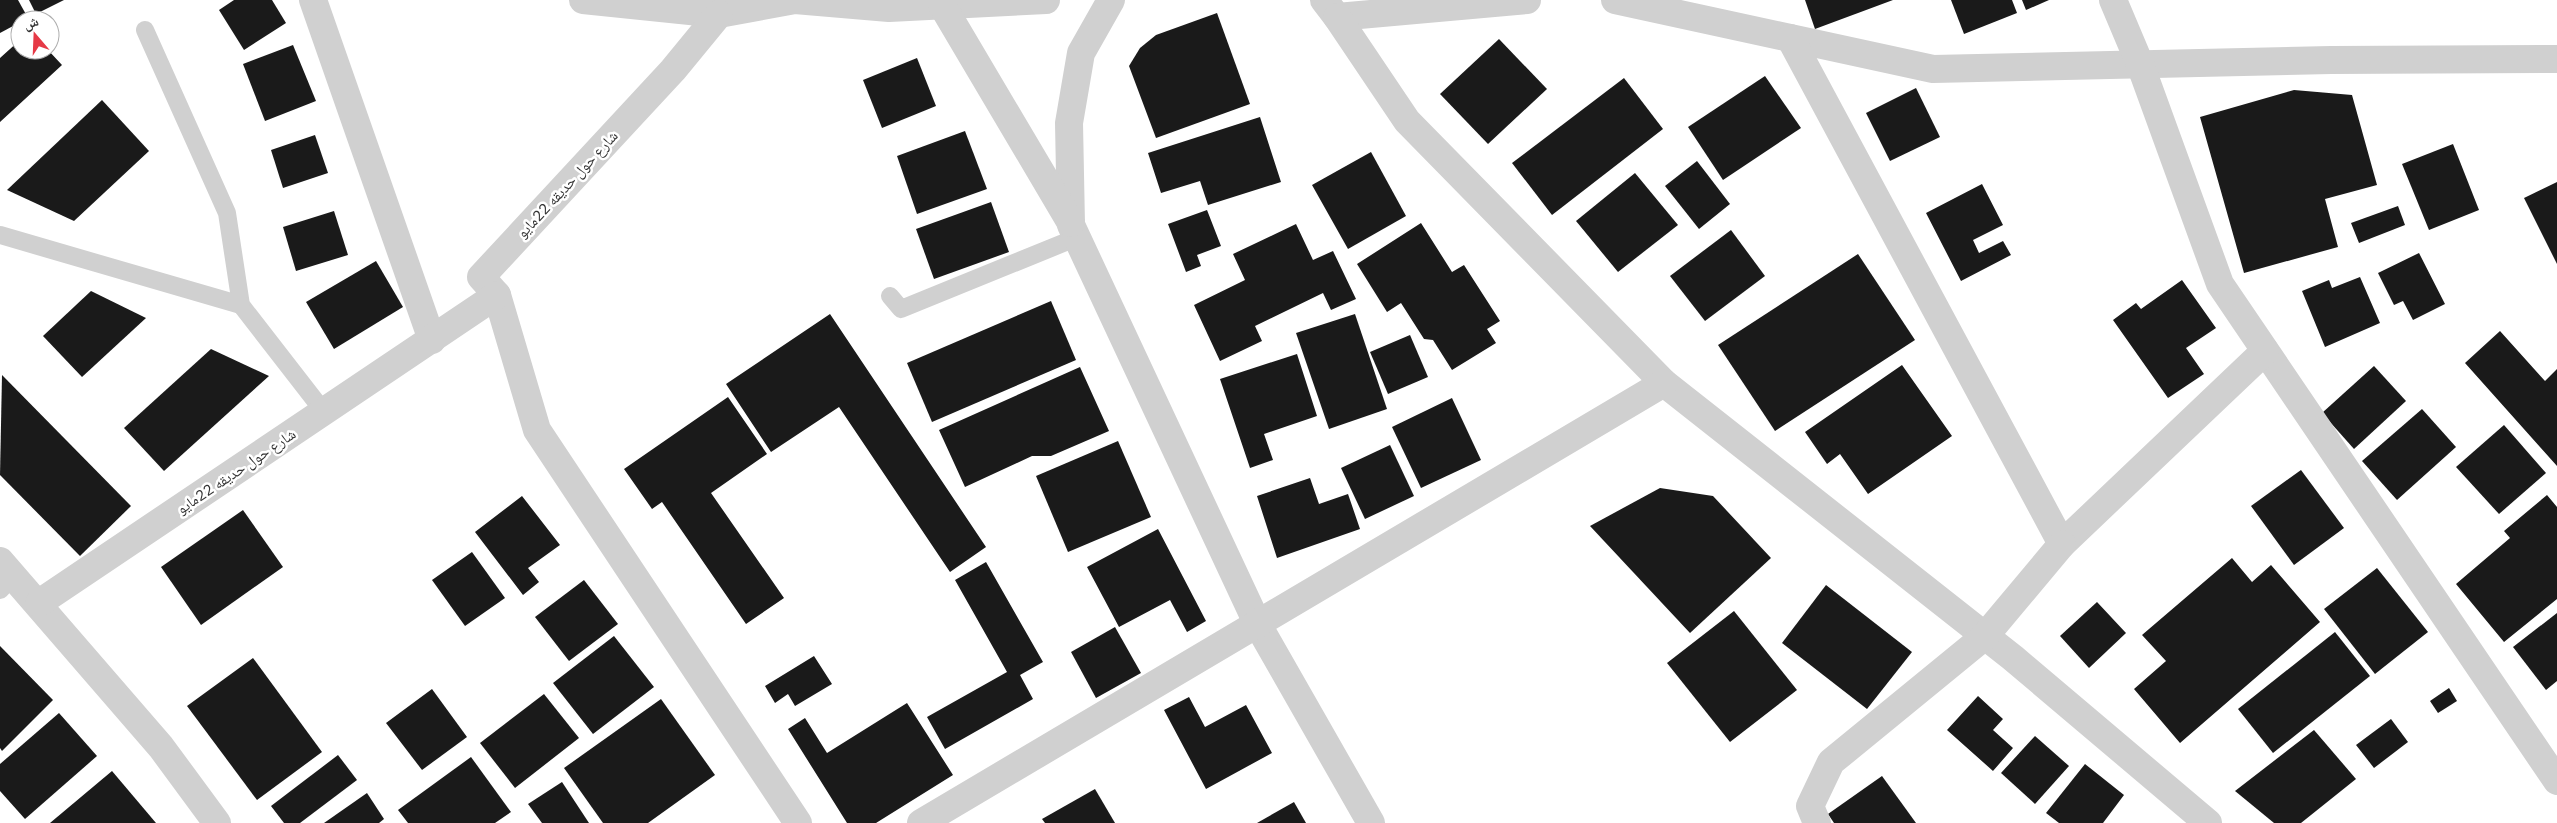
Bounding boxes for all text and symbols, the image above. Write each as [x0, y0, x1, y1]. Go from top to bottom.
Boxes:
north arrow [10, 10, 60, 60]
text: ش [21, 12, 41, 34]
street label: شارع حول حديقه 22مايو [512, 126, 622, 242]
street label: شارع حول حديقه 22مايو [173, 424, 300, 519]

